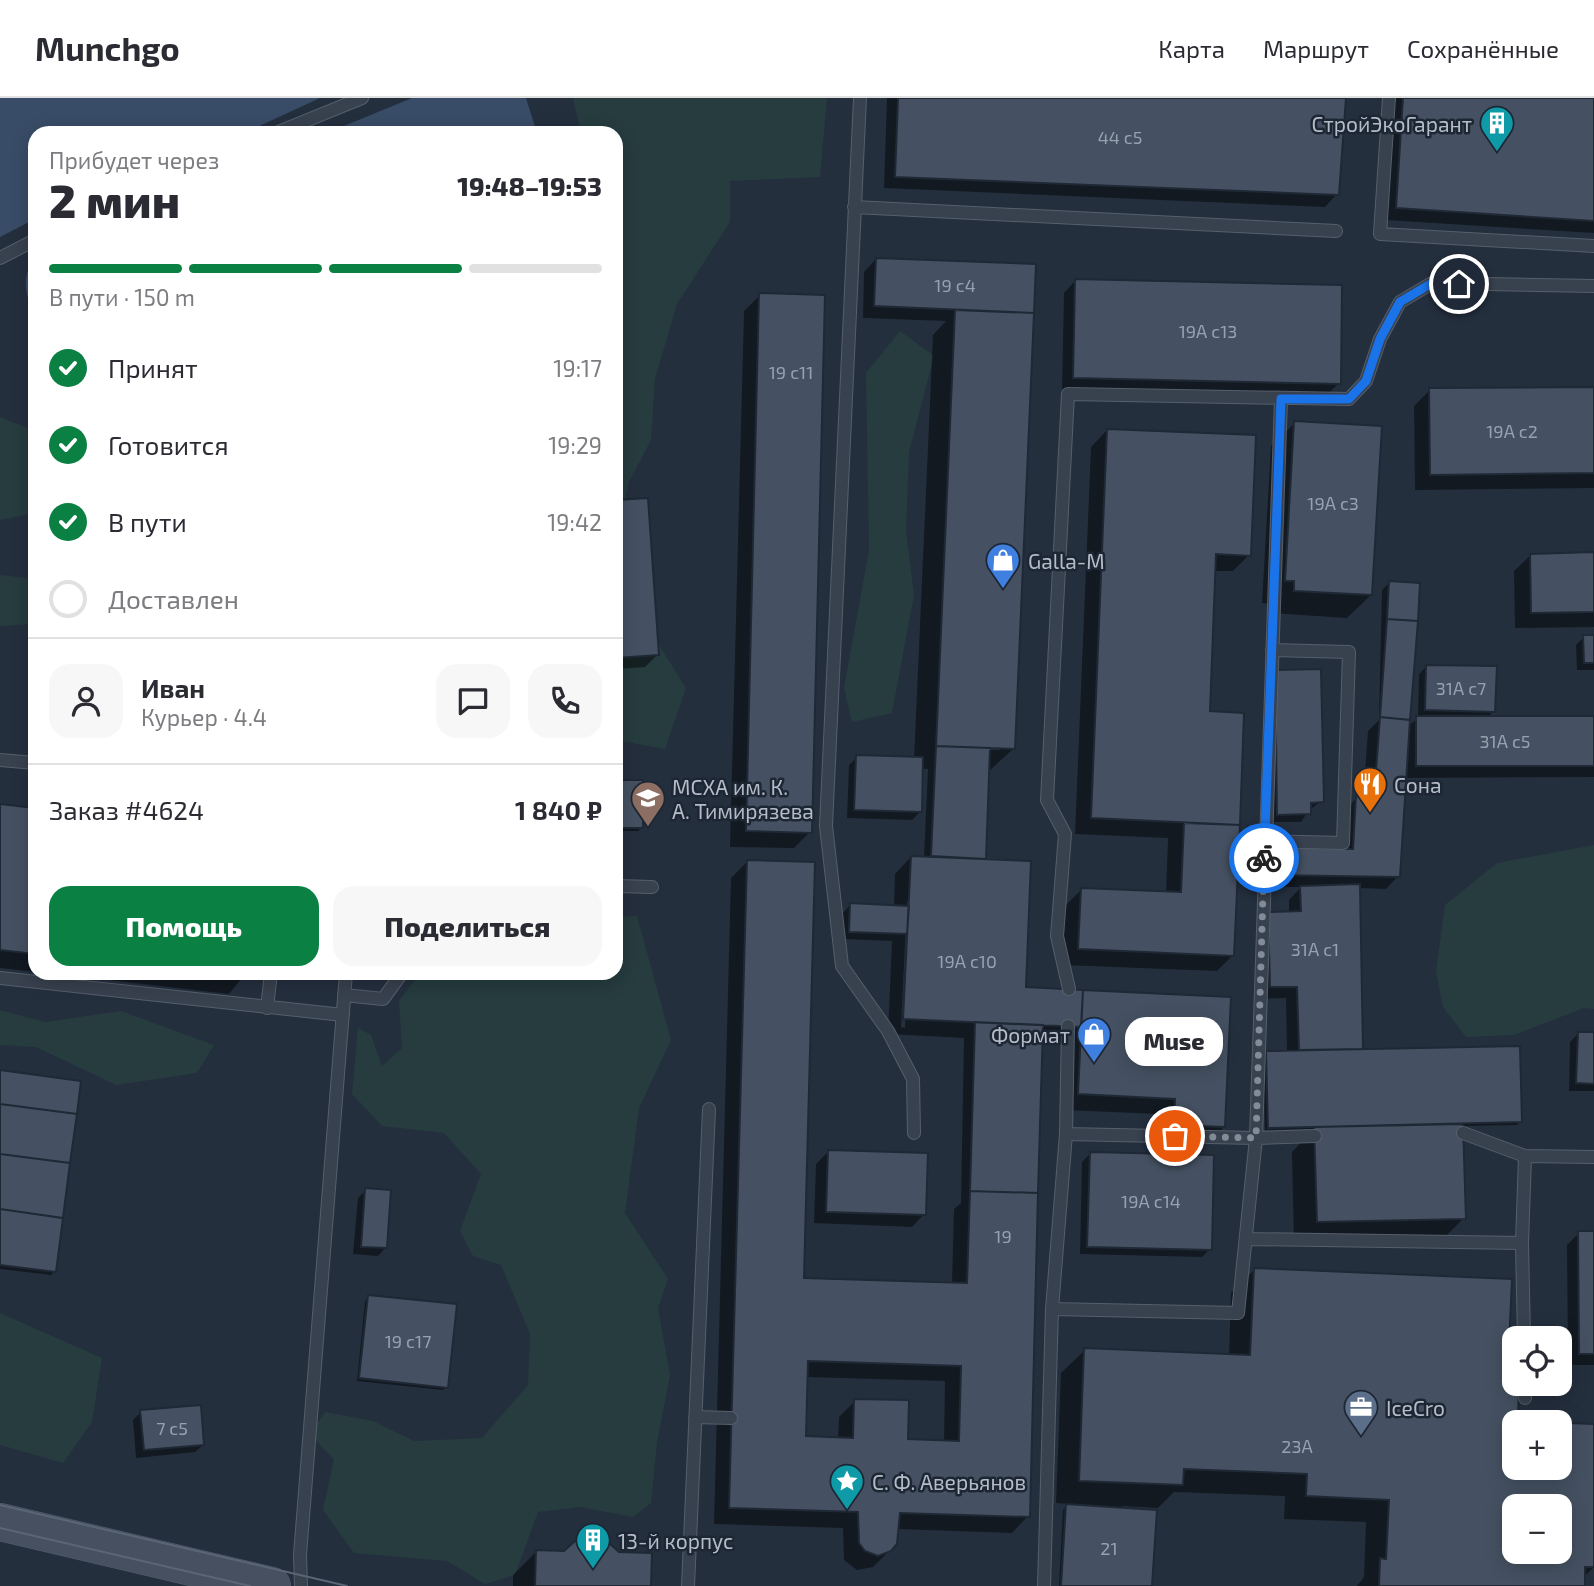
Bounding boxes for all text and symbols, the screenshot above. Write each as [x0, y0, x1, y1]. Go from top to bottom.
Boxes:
text: Munchgo [35, 28, 180, 68]
text: Карта [1158, 34, 1225, 63]
text: Маршрут [1263, 34, 1369, 63]
text: Сохранённые [1407, 34, 1559, 63]
building icon: СтройЭкоГарант [1478, 104, 1516, 153]
place label: СтройЭкоГарант [1311, 111, 1472, 136]
house number: 44 с5 [1098, 126, 1142, 148]
text: Прибудет через [49, 146, 219, 174]
text: 19:48–19:53 [457, 170, 602, 201]
text: 2 мин [49, 172, 180, 227]
pin [1429, 254, 1489, 314]
icon: home [1440, 265, 1478, 303]
house number: 19 с4 [934, 274, 976, 296]
text: В пути · 150 m [49, 283, 195, 311]
house number: 19А с13 [1179, 320, 1237, 342]
icon: check [49, 349, 87, 387]
text: Принят [108, 352, 198, 383]
text: 19:17 [553, 354, 602, 382]
house number: 19 с11 [769, 361, 813, 383]
house number: 19А с2 [1486, 420, 1538, 442]
icon: check [49, 426, 87, 464]
text: Готовится [108, 429, 229, 460]
text: 19:29 [548, 431, 602, 459]
house number: 19А с3 [1307, 492, 1359, 514]
icon: check [49, 503, 87, 541]
text: В пути [108, 506, 187, 537]
text: 19:42 [547, 508, 602, 536]
shop icon: Galla-M [984, 541, 1022, 590]
place label: Galla-M [1028, 548, 1105, 573]
text: Доставлен [108, 583, 239, 614]
button: person [49, 664, 123, 738]
button: chat [436, 664, 510, 738]
button: phone [528, 664, 602, 738]
text: Иван [141, 672, 205, 703]
house number: 31А с7 [1436, 677, 1486, 699]
text: Курьер · 4.4 [141, 703, 267, 731]
house number: 31А с5 [1480, 730, 1530, 752]
restaurant icon: Сона [1351, 765, 1389, 814]
place label: Сона [1394, 772, 1442, 797]
place label: МСХА им. К. А. Тимирязева [672, 774, 814, 823]
school or university icon: МСХА им. К. А. Тимирязева [629, 779, 667, 828]
text: Заказ #4624 [49, 794, 204, 825]
text: 1 840 ₽ [515, 794, 602, 825]
courier [1229, 823, 1299, 893]
icon: bike [1245, 839, 1283, 877]
button: Помощь [49, 886, 319, 966]
button: Поделиться [333, 886, 602, 966]
house number: 31А с1 [1291, 938, 1339, 960]
house number: 19А с10 [937, 950, 997, 972]
shop icon: Формат [1075, 1015, 1113, 1064]
callout: Muse [1126, 1017, 1224, 1066]
place label: Формат [991, 1022, 1070, 1047]
text: Muse [1143, 1027, 1205, 1055]
pin [1145, 1106, 1205, 1166]
icon: bag [1156, 1117, 1194, 1155]
house number: 19А с14 [1121, 1190, 1181, 1212]
house number: 19 [994, 1225, 1012, 1247]
map controls [1502, 1326, 1572, 1564]
button: locate [1502, 1326, 1572, 1396]
house number: 19 с17 [385, 1330, 431, 1352]
office icon: IceCro [1342, 1388, 1380, 1437]
place label: IceCro [1386, 1395, 1445, 1420]
button: + [1502, 1410, 1572, 1480]
house number: 7 с5 [156, 1417, 188, 1439]
house number: 23А [1281, 1435, 1313, 1457]
place icon: С. Ф. Аверьянов [828, 1462, 866, 1511]
place label: С. Ф. Аверьянов [872, 1469, 1026, 1494]
button: − [1502, 1494, 1572, 1564]
building icon: 13-й корпус [574, 1521, 612, 1570]
place label: 13-й корпус [618, 1528, 733, 1554]
house number: 21 [1100, 1537, 1118, 1559]

